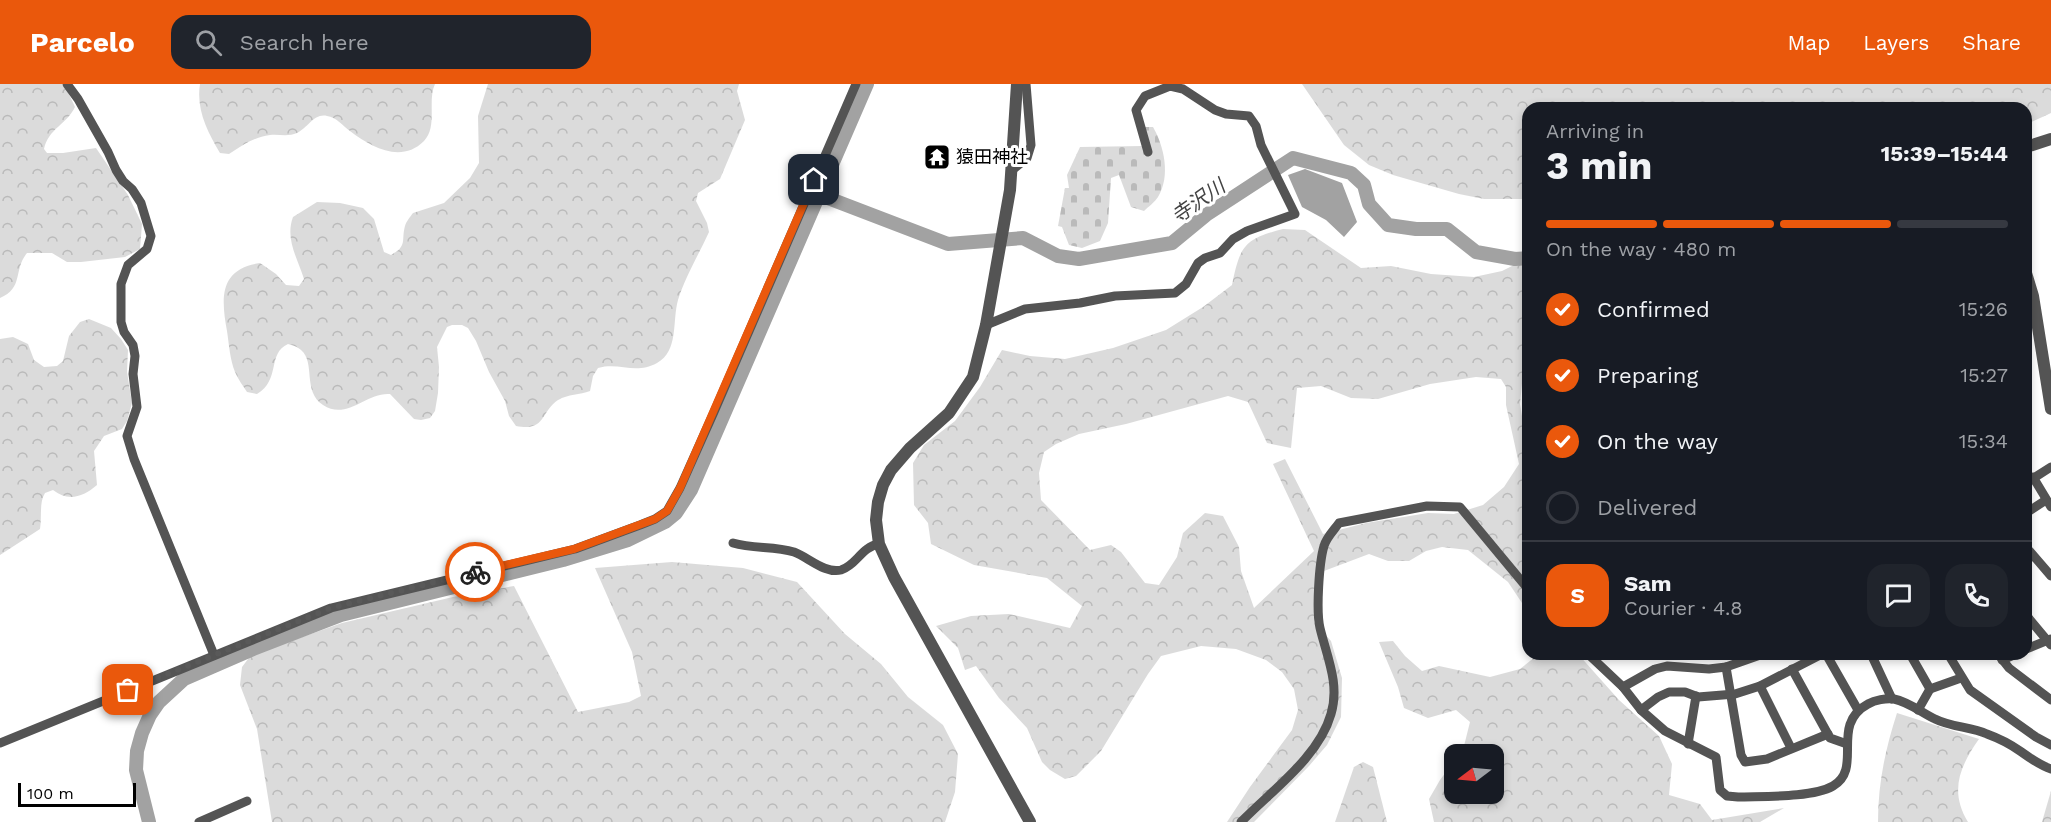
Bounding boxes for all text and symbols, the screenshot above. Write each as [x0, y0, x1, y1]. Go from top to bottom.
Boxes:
search box [171, 15, 591, 69]
text: Parcelo [30, 26, 135, 59]
icon: search [192, 26, 225, 59]
text: Search here [240, 30, 369, 55]
text: Map [1787, 30, 1830, 55]
text: Layers [1863, 30, 1929, 55]
text: Share [1962, 30, 2021, 55]
text: Arriving in [1546, 119, 1644, 143]
text: 15:39–15:44 [1881, 141, 2008, 166]
temple icon: 猿田神社 [922, 142, 952, 172]
text: 3 min [1546, 143, 1653, 188]
place label: 猿田神社 [956, 146, 1028, 167]
pin [788, 154, 839, 205]
icon: home [797, 163, 830, 196]
water label: 寺沢川 [1167, 173, 1231, 228]
text: On the way · 480 m [1546, 237, 1736, 261]
icon: check [1546, 293, 1579, 326]
text: Confirmed [1597, 297, 1710, 322]
text: 15:26 [1959, 297, 2008, 321]
icon: check [1546, 359, 1579, 392]
text: Preparing [1597, 363, 1698, 388]
text: 15:27 [1960, 363, 2008, 387]
icon: check [1546, 425, 1579, 458]
text: On the way [1597, 429, 1718, 454]
text: 15:34 [1959, 429, 2008, 453]
text: Delivered [1597, 495, 1697, 520]
courier [445, 542, 505, 602]
icon: bike [459, 556, 492, 589]
button: chat [1867, 564, 1930, 627]
button: phone [1945, 564, 2008, 627]
text: Sam [1624, 571, 1672, 596]
text: S [1570, 583, 1585, 608]
text: Courier · 4.8 [1624, 596, 1743, 620]
pin [102, 664, 153, 715]
icon: bag [111, 673, 144, 706]
north arrow [1444, 744, 1504, 804]
map controls [1444, 744, 1504, 804]
scale bar [18, 780, 136, 808]
text: 100 m [27, 784, 74, 803]

